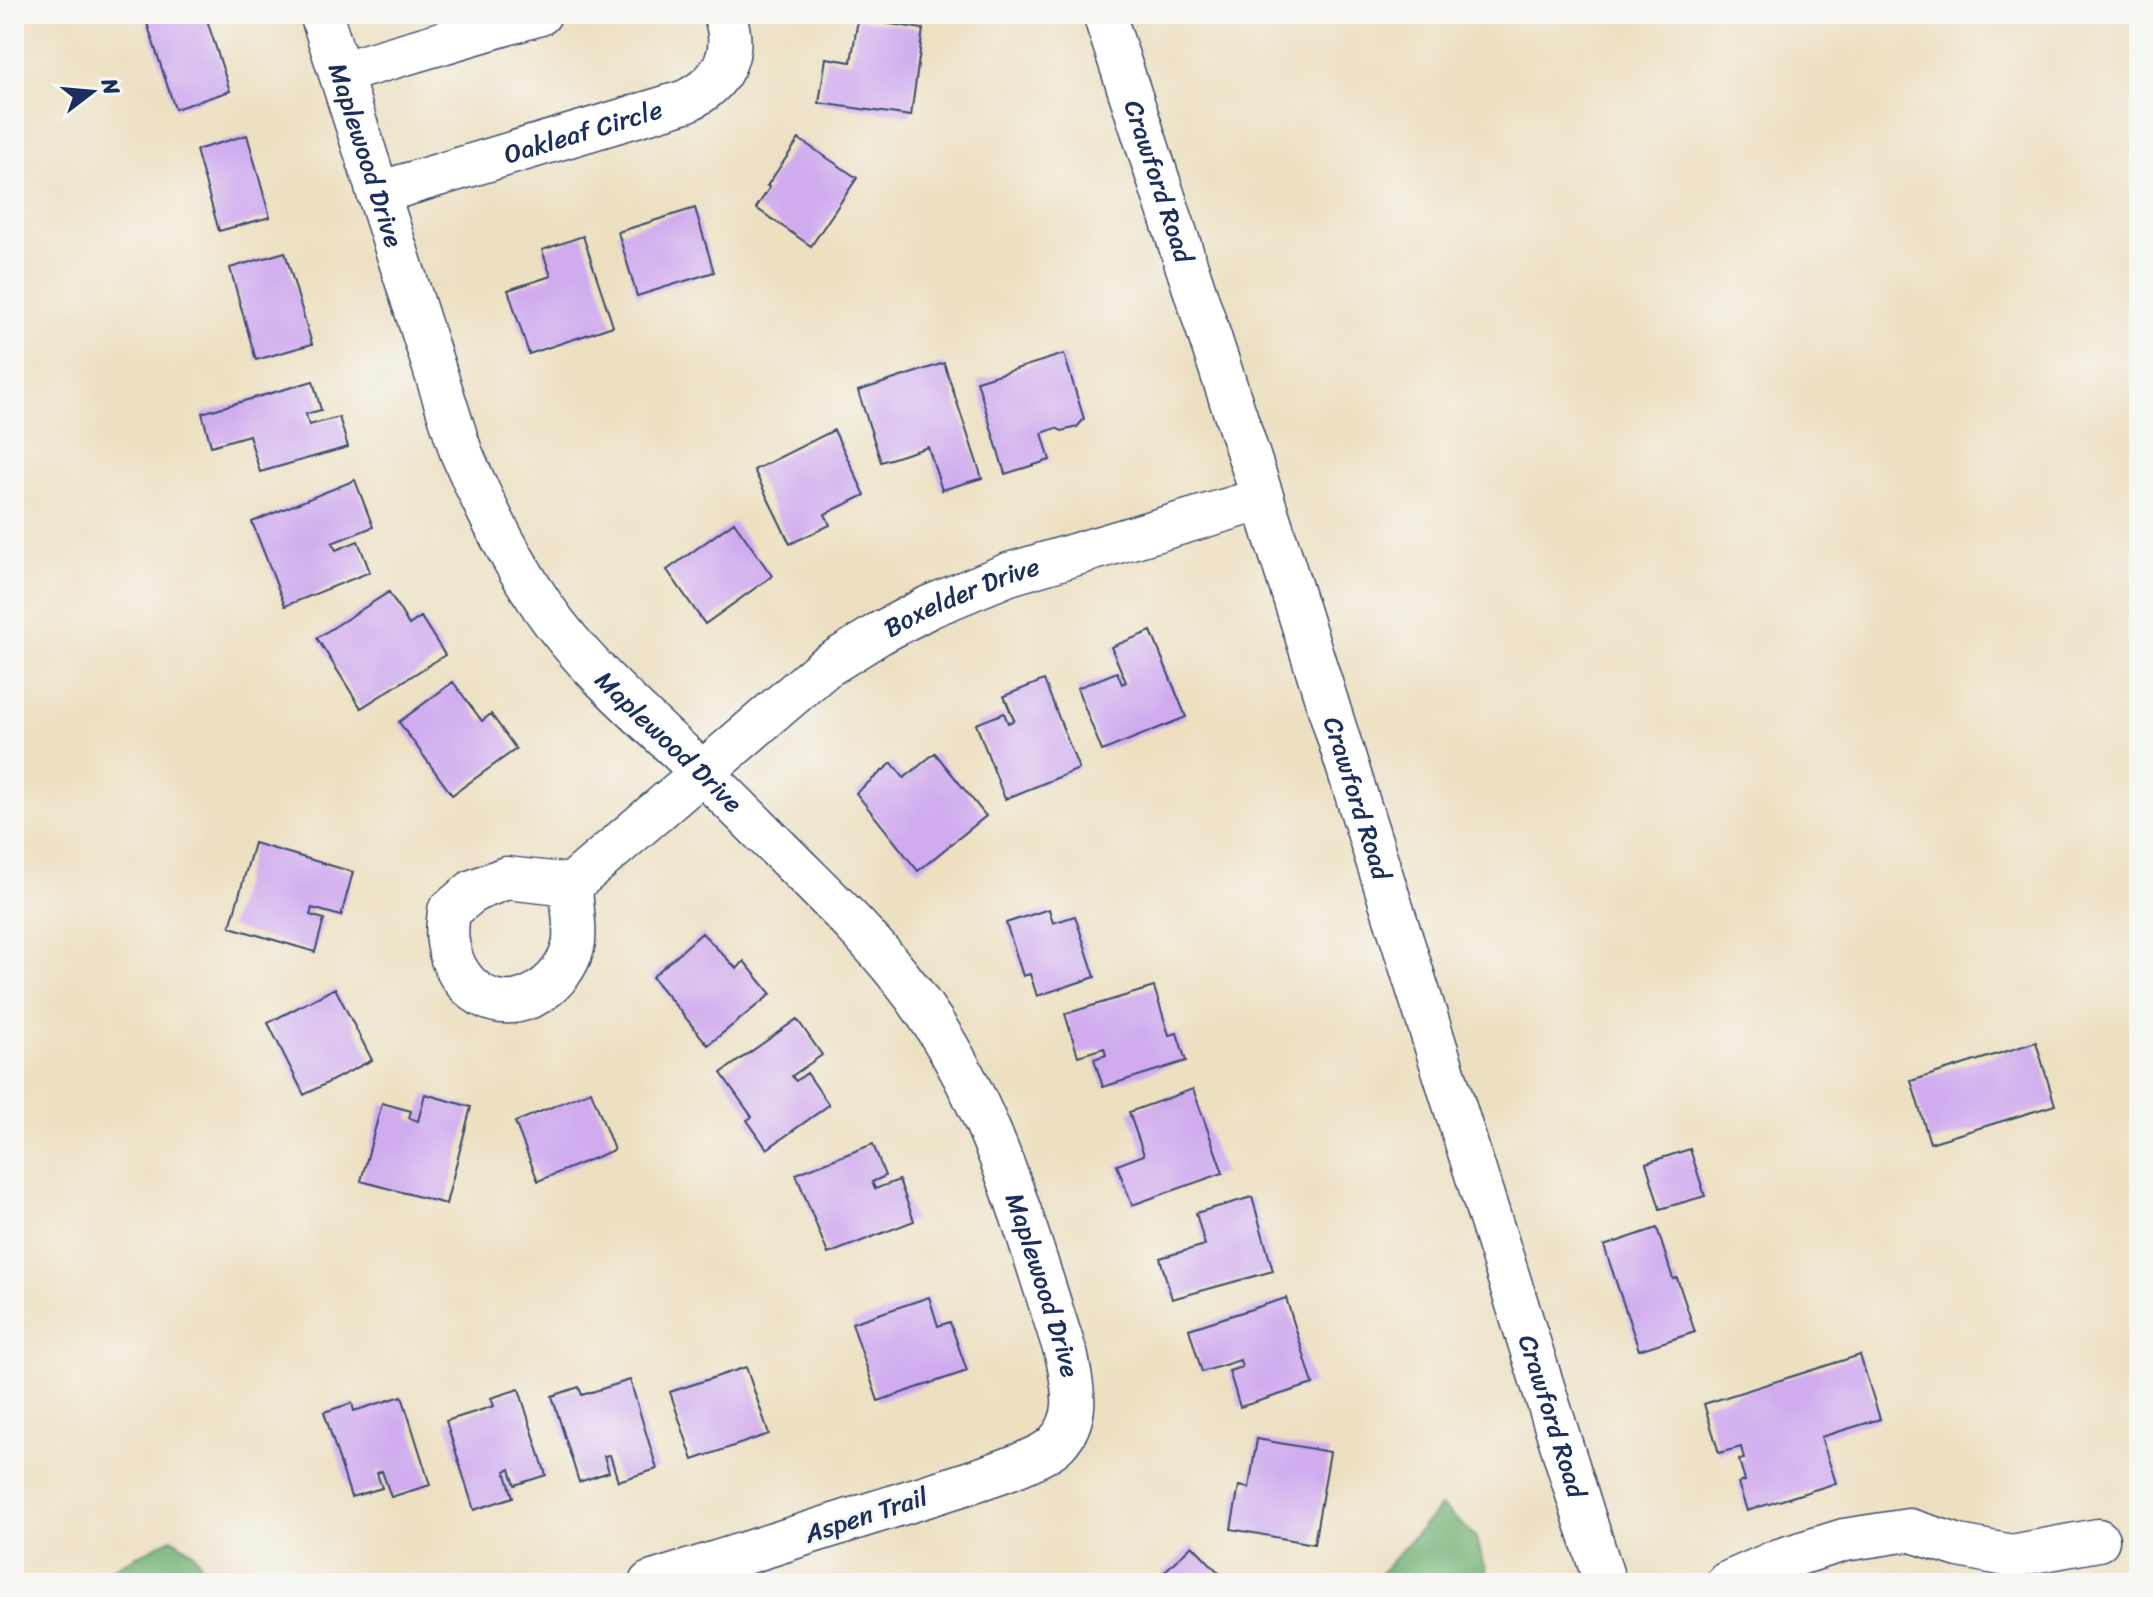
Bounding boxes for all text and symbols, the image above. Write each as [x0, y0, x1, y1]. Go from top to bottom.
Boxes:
north arrow [52, 52, 132, 132]
street label: Maplewood Drive [315, 57, 417, 254]
text: N [90, 73, 132, 100]
street label: Oakleaf Circle [498, 86, 668, 177]
street label: Crawford Road [1111, 94, 1208, 271]
street label: Boxelder Drive [875, 543, 1045, 650]
street label: Maplewood Drive [584, 659, 755, 824]
street label: Crawford Road [1310, 711, 1405, 888]
street label: Maplewood Drive [992, 1186, 1094, 1381]
street label: Crawford Road [1505, 1329, 1600, 1506]
street label: Aspen Trail [797, 1473, 934, 1557]

